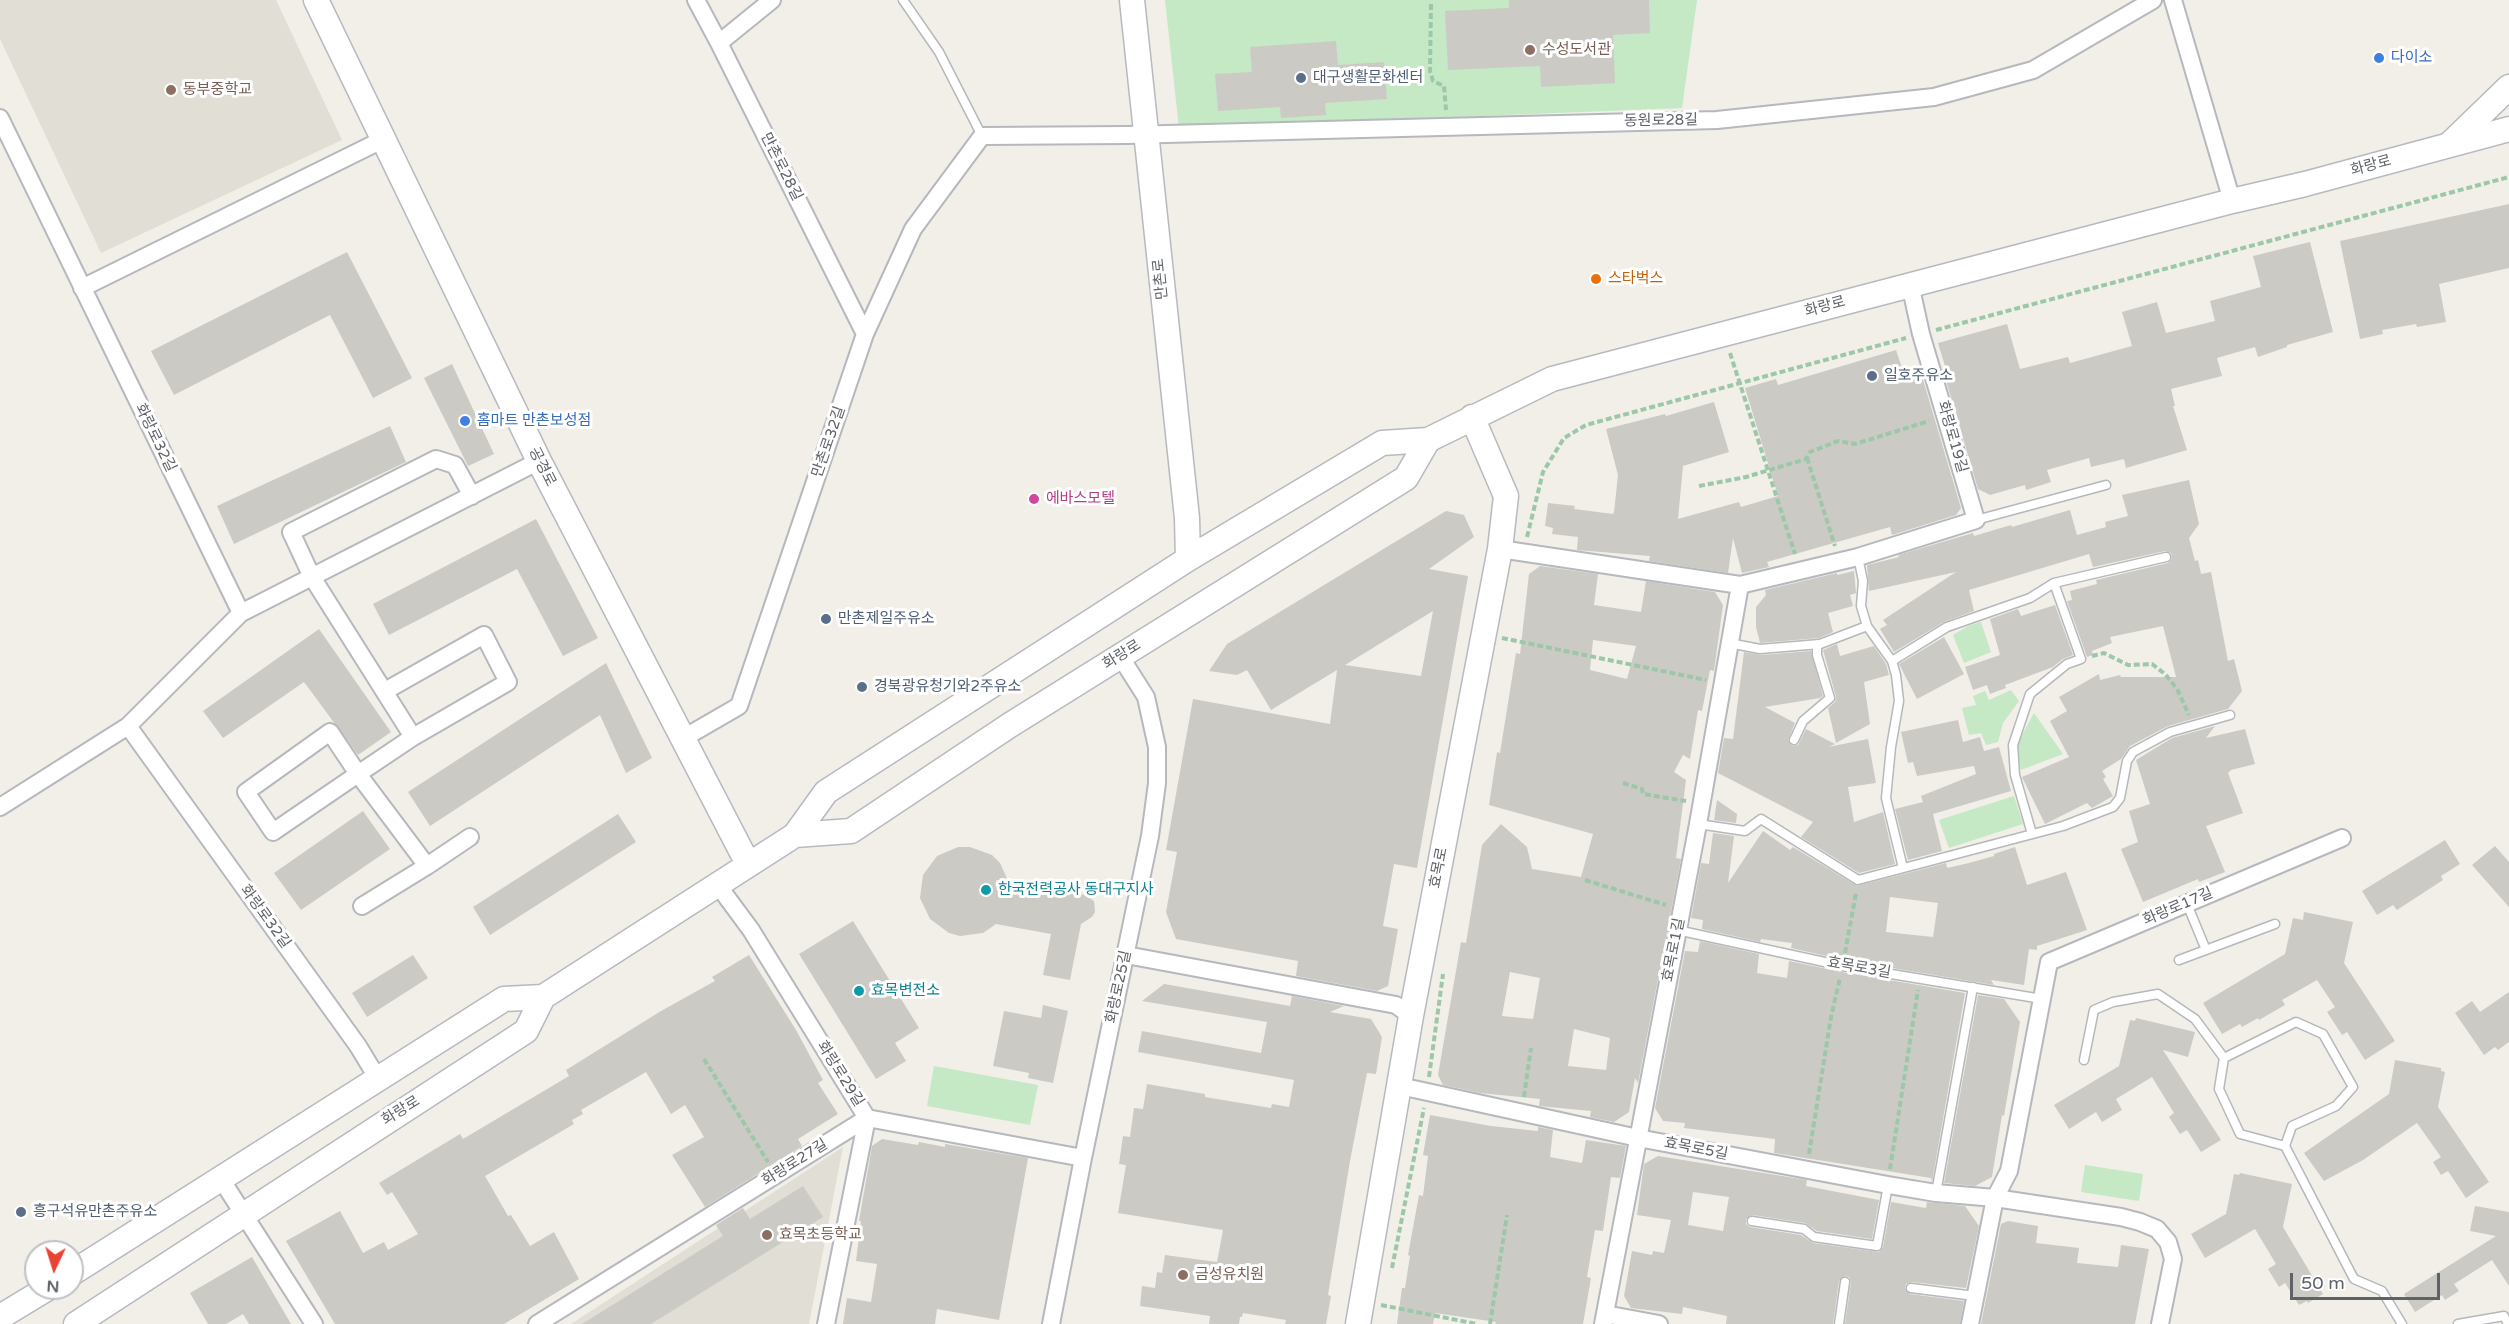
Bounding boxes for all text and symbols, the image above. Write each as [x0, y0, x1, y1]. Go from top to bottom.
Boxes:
place label: 수성도서관 [1542, 41, 1611, 59]
marker: 수성도서관 [1523, 43, 1537, 57]
place label: 다이소 [2391, 49, 2432, 67]
marker: 다이소 [2372, 51, 2386, 65]
place label: 대구생활문화센터 [1313, 69, 1423, 87]
marker: 대구생활문화센터 [1294, 71, 1308, 85]
place label: 동부중학교 [183, 81, 252, 99]
marker: 동부중학교 [164, 83, 178, 97]
street label: 동원로28길 [1624, 111, 1698, 131]
street label: 만촌로28길 [756, 130, 806, 204]
street label: 화랑로 [2349, 152, 2393, 180]
street label: 만촌로 [1150, 257, 1172, 301]
place label: 스타벅스 [1608, 270, 1663, 288]
marker: 스타벅스 [1589, 272, 1603, 286]
street label: 화랑로 [1803, 293, 1847, 321]
place label: 일호주유소 [1884, 367, 1953, 385]
marker: 일호주유소 [1865, 369, 1879, 383]
street label: 화랑로19길 [1933, 399, 1971, 475]
street label: 화랑로32길 [131, 401, 179, 475]
street label: 만촌로32길 [808, 404, 850, 480]
place label: 홈마트 만촌보성점 [477, 412, 591, 430]
marker: 홈마트 만촌보성점 [458, 414, 472, 428]
street label: 공경로 [525, 444, 559, 490]
place label: 에바스모텔 [1046, 490, 1115, 508]
marker: 에바스모텔 [1027, 492, 1041, 506]
place label: 만촌제일주유소 [838, 610, 935, 628]
marker: 만촌제일주유소 [819, 612, 833, 626]
street label: 화랑로 [1100, 636, 1144, 674]
place label: 경북광유청기와2주유소 [874, 678, 1021, 696]
marker: 경북광유청기와2주유소 [855, 680, 869, 694]
street label: 효목로 [1426, 846, 1452, 890]
place label: 한국전력공사 동대구지사 [998, 881, 1154, 899]
street label: 화랑로32길 [236, 882, 294, 952]
marker: 한국전력공사 동대구지사 [979, 883, 993, 897]
street label: 화랑로17길 [2140, 884, 2216, 930]
street label: 효목로1길 [1659, 917, 1689, 983]
street label: 화랑로25길 [1102, 949, 1136, 1025]
street label: 효목로3길 [1826, 954, 1892, 982]
place label: 효목변전소 [871, 982, 940, 1000]
marker: 효목변전소 [852, 984, 866, 998]
street label: 화랑로29길 [813, 1038, 867, 1110]
street label: 화랑로 [379, 1092, 423, 1130]
street label: 효목로5길 [1663, 1134, 1729, 1164]
street label: 화랑로27길 [759, 1136, 831, 1190]
place label: 흥구석유만촌주유소 [33, 1203, 157, 1221]
marker: 흥구석유만촌주유소 [14, 1205, 28, 1219]
place label: 효목초등학교 [779, 1226, 862, 1244]
marker: 효목초등학교 [760, 1228, 774, 1242]
north arrow [24, 1240, 84, 1300]
scale bar [2293, 1261, 2443, 1299]
place label: 금성유치원 [1195, 1266, 1264, 1284]
marker: 금성유치원 [1176, 1268, 1190, 1282]
text: 50 m [2301, 1272, 2345, 1294]
text: N [46, 1276, 60, 1296]

